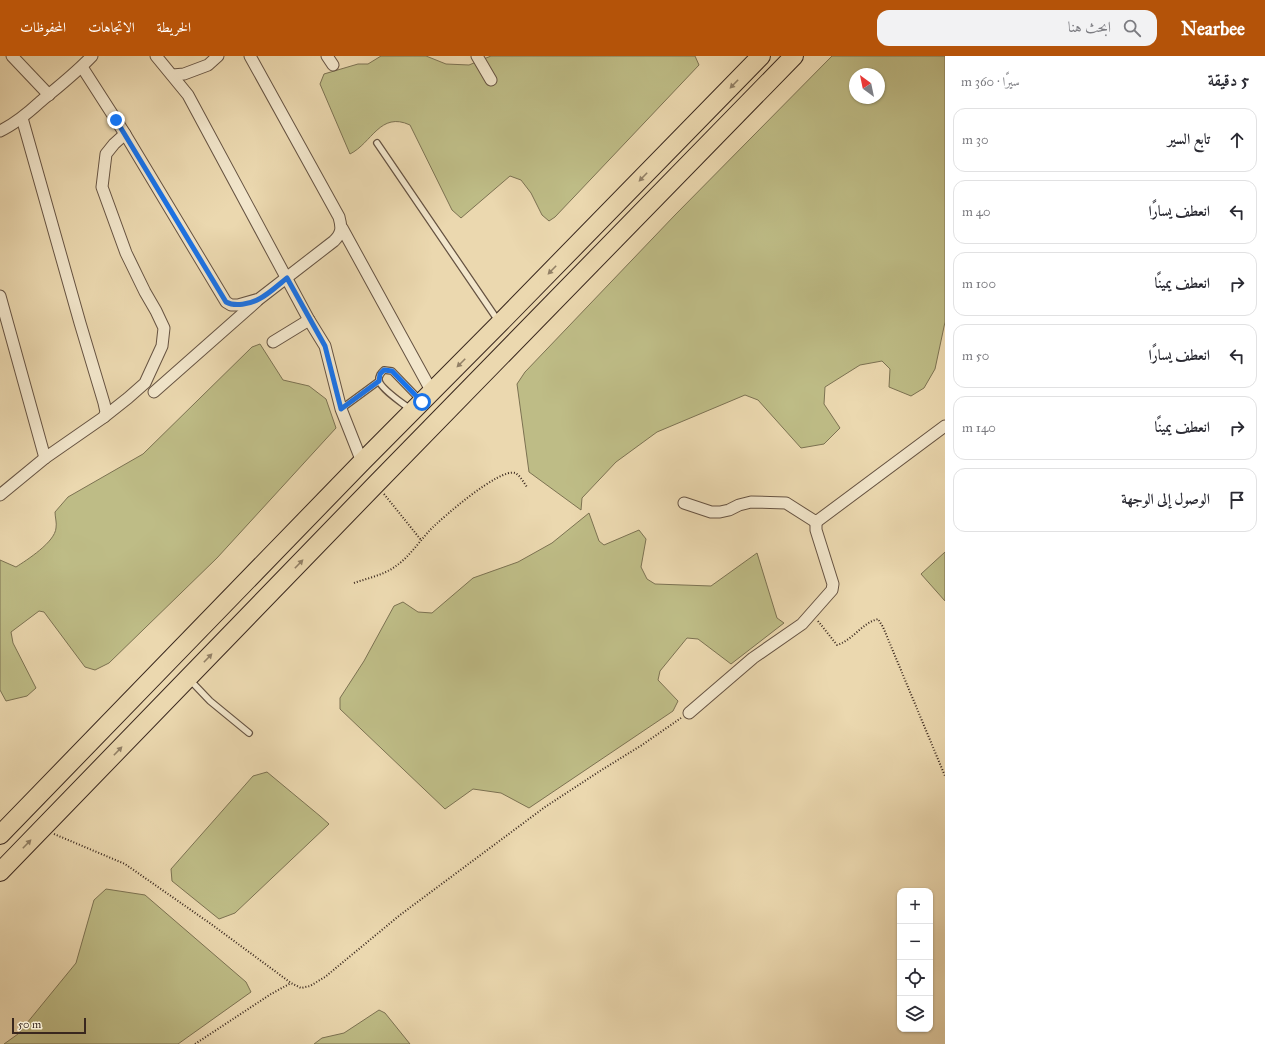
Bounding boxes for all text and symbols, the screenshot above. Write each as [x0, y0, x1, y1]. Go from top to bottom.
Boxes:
search box [877, 10, 1157, 46]
icon: search [1121, 17, 1143, 39]
text: Nearbee [1181, 17, 1245, 40]
text: ابحث هنا [1068, 18, 1111, 36]
text: المحفوظات [20, 19, 66, 36]
text: الاتجاهات [88, 19, 135, 36]
text: الخريطة [157, 19, 191, 36]
north arrow [849, 68, 885, 104]
text: 5 دقيقة [1208, 70, 1249, 91]
text: سيرًا · 360 m [961, 74, 1020, 90]
one-way arrow [729, 79, 739, 89]
route end [107, 111, 125, 129]
icon: ahead [1226, 129, 1248, 151]
text: تابع السير [1168, 130, 1210, 148]
text: 30 m [962, 132, 989, 148]
one-way arrow [638, 172, 648, 182]
icon: left [1226, 201, 1248, 223]
text: انعطف يسارًا [1148, 202, 1210, 220]
text: 40 m [962, 204, 991, 220]
one-way arrow [547, 265, 557, 275]
icon: right [1226, 273, 1248, 295]
text: انعطف يمينًا [1155, 274, 1210, 292]
text: 100 m [962, 276, 996, 292]
icon: left [1226, 345, 1248, 367]
text: انعطف يسارًا [1148, 346, 1210, 364]
text: 50 m [962, 348, 989, 364]
one-way arrow [456, 358, 466, 368]
route start [413, 393, 431, 411]
icon: right [1226, 417, 1248, 439]
text: انعطف يمينًا [1155, 418, 1210, 436]
text: 140 m [962, 420, 996, 436]
icon: arrive [1226, 489, 1248, 511]
text: الوصول إلى الوجهة [1121, 490, 1210, 508]
one-way arrow [294, 559, 304, 569]
one-way arrow [204, 653, 213, 663]
one-way arrow [113, 746, 123, 756]
one-way arrow [22, 839, 32, 849]
map controls [897, 888, 933, 1032]
button: + [897, 888, 933, 924]
button: − [897, 924, 933, 960]
button: locate [897, 960, 933, 996]
button: layers [897, 996, 933, 1032]
scale bar [12, 1016, 86, 1035]
text: 50 m [18, 1018, 41, 1031]

